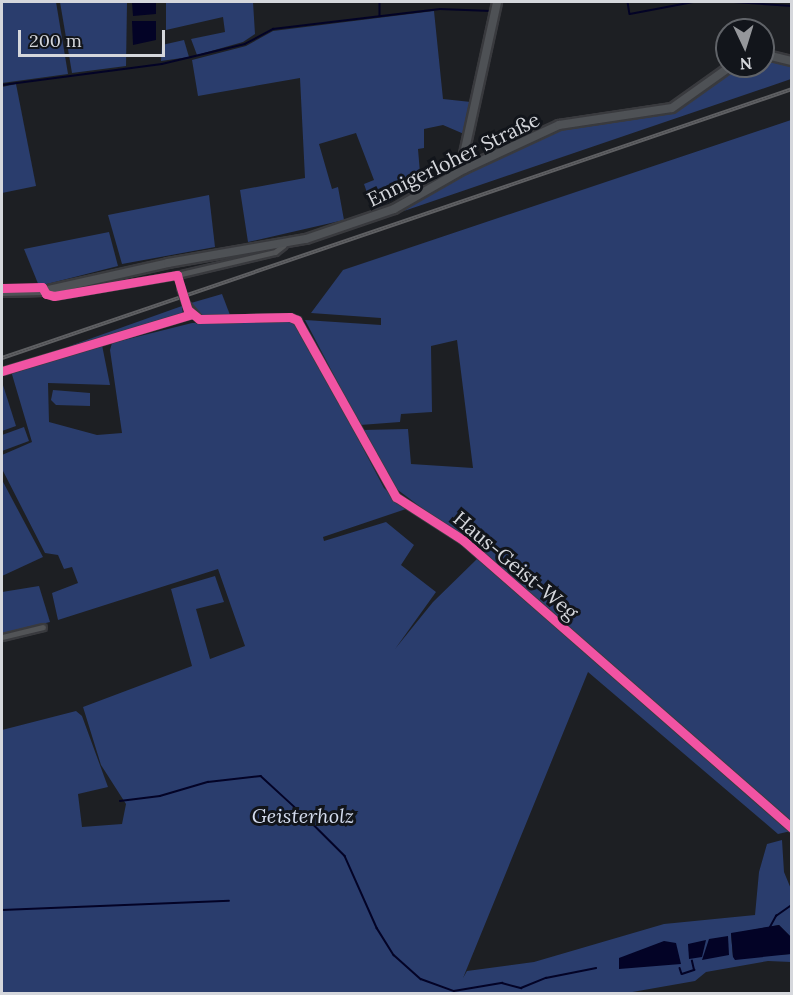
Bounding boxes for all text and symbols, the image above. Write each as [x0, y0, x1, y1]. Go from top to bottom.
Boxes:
scale bar [21, 18, 168, 56]
north arrow [715, 18, 775, 78]
text: 200 m [29, 29, 82, 52]
text: N [739, 54, 753, 74]
street label: Ennigerloher Straße [363, 107, 543, 211]
street label: Haus-Geist-Weg [449, 506, 583, 624]
park label: Geisterholz [252, 803, 354, 827]

